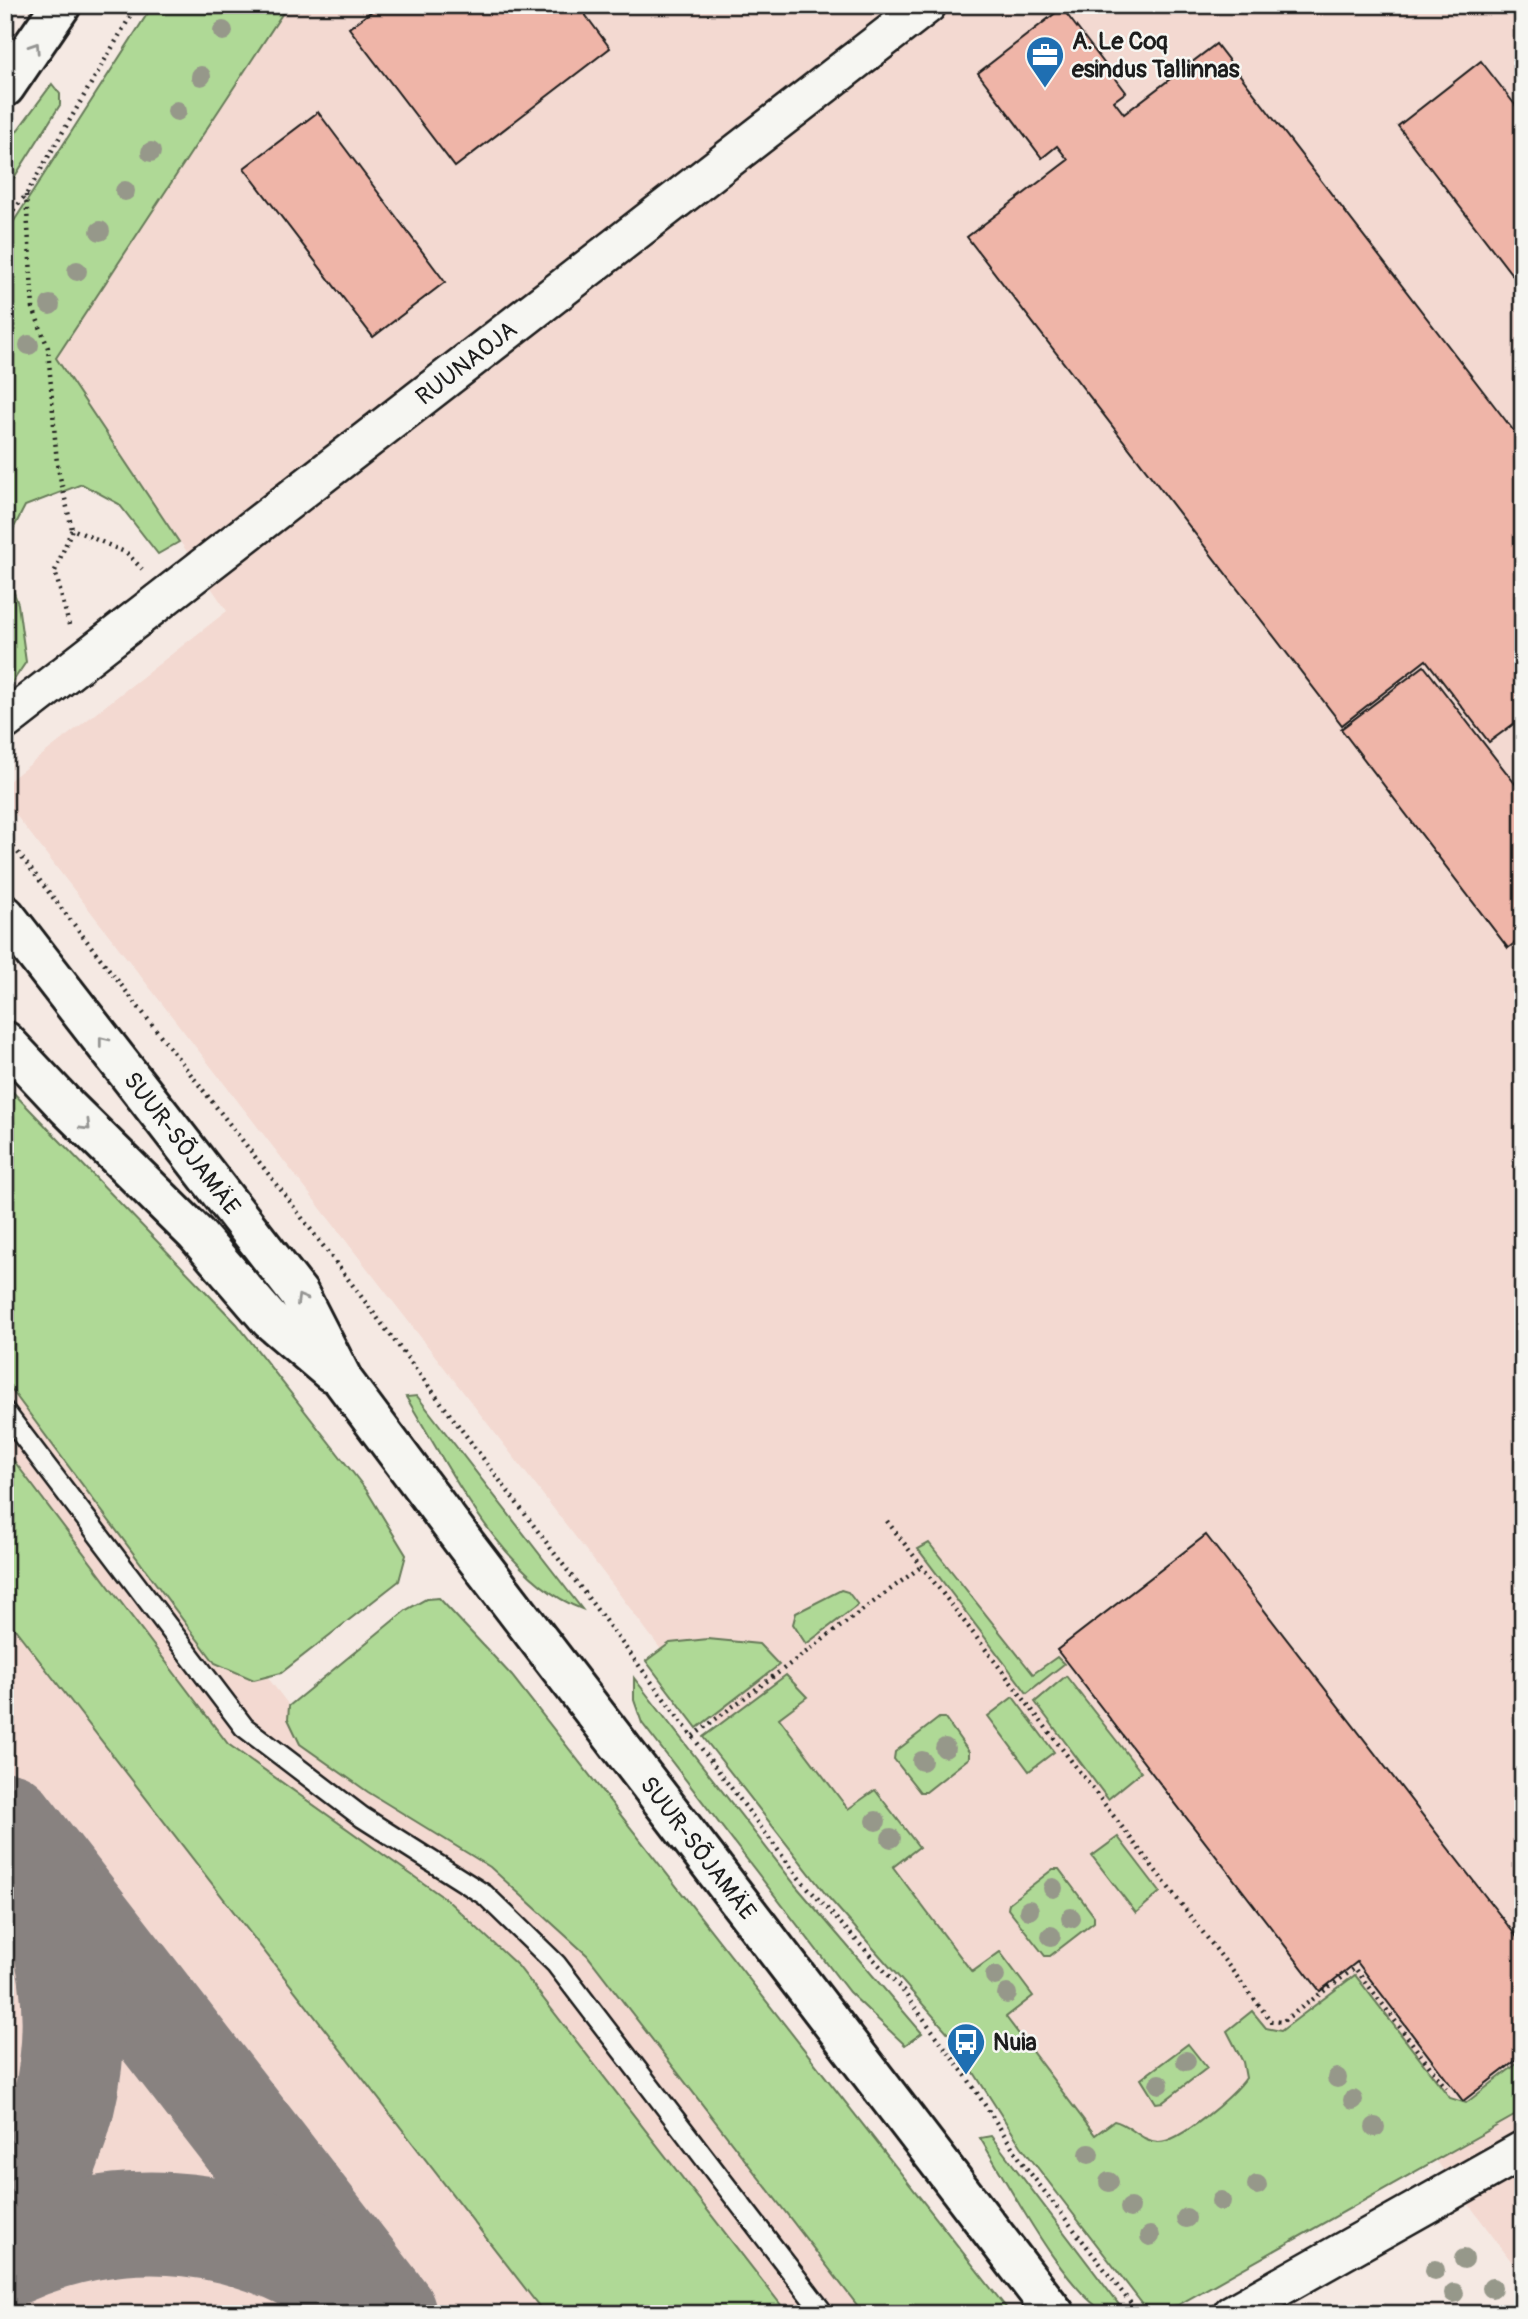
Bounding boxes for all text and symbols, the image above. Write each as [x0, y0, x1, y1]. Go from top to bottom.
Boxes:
place label: A. Le Coq esindus Tallinnas [1071, 27, 1240, 84]
office icon: A. Le Coq esindus Tallinnas [1024, 34, 1066, 89]
one-way arrow [26, 42, 39, 55]
street label: RUUNAOJA [410, 315, 522, 411]
one-way arrow [99, 1037, 112, 1049]
street label: SUUR-SÕJAMÄE [118, 1066, 247, 1221]
one-way arrow [78, 1118, 90, 1130]
one-way arrow [296, 1294, 309, 1307]
street label: SUUR-SÕJAMÄE [634, 1771, 762, 1926]
bus stop icon: Nuia [945, 2021, 987, 2076]
place label: Nuia [993, 2028, 1037, 2057]

